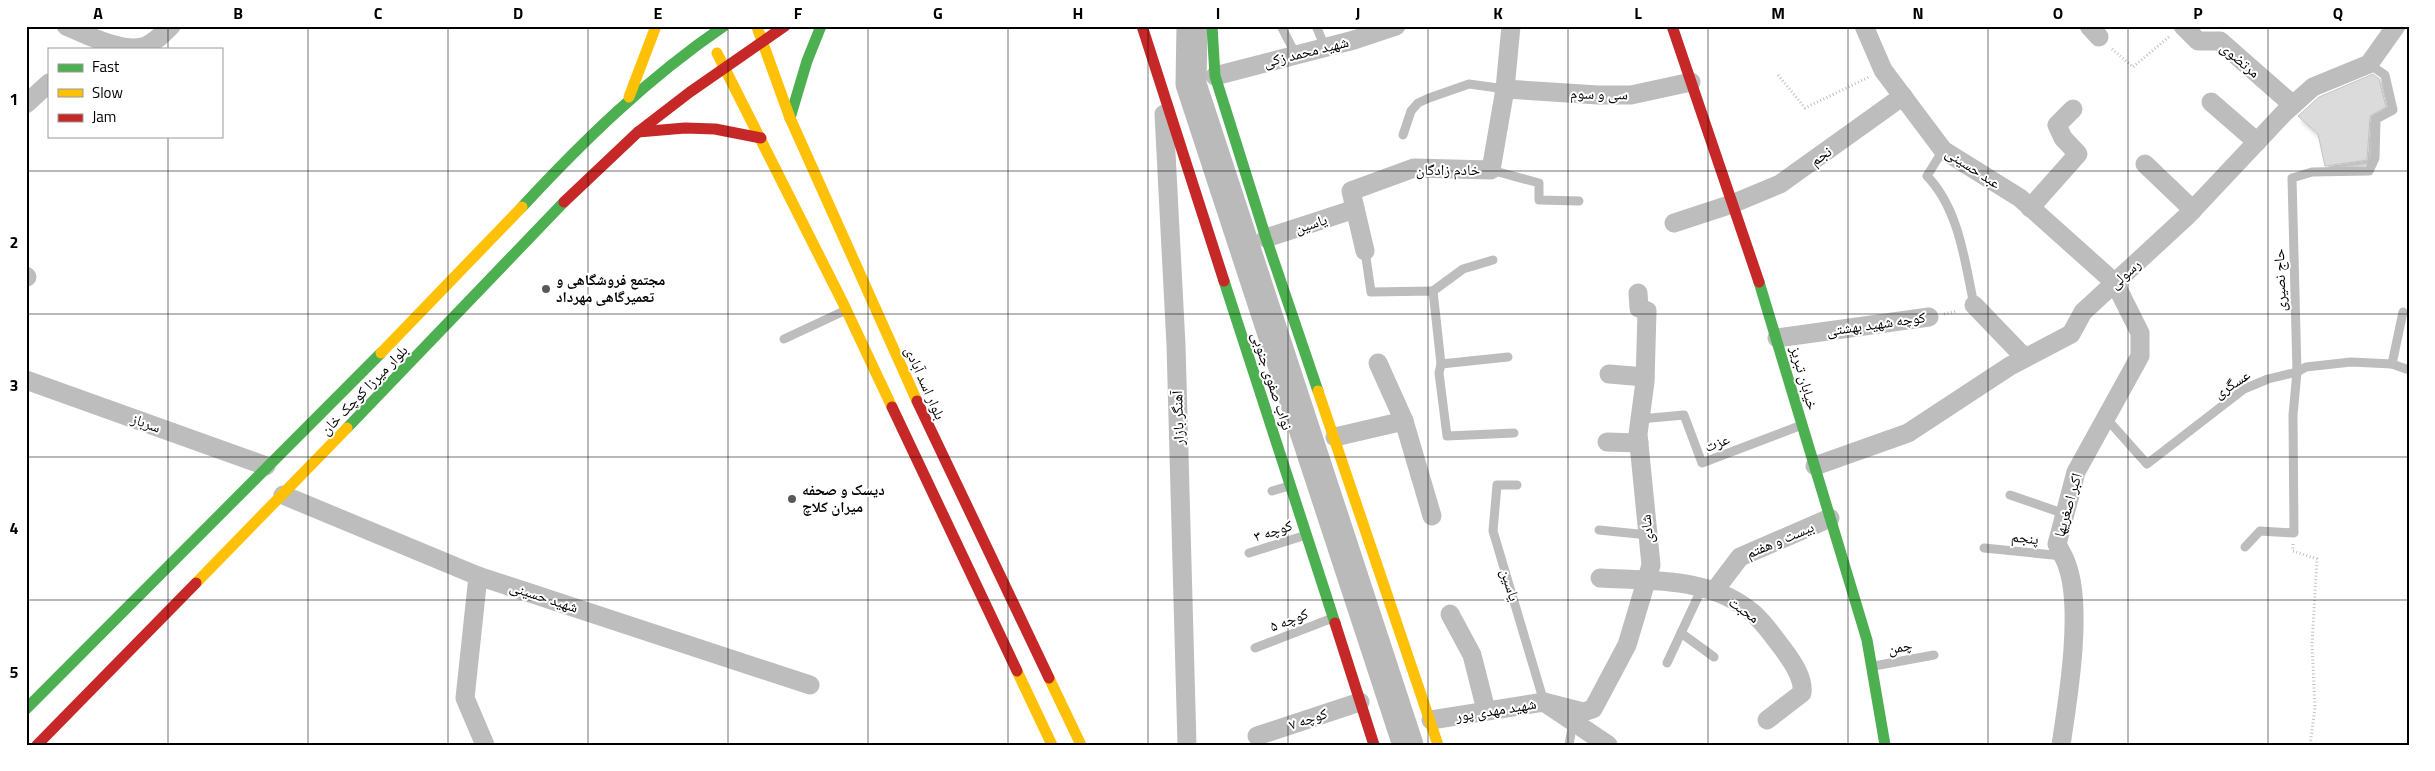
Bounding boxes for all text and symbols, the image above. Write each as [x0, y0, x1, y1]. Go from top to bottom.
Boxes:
text: A [93, 1, 103, 25]
text: B [233, 1, 243, 25]
text: C [374, 1, 383, 25]
text: D [513, 1, 523, 25]
text: E [654, 1, 663, 25]
text: F [794, 1, 803, 25]
text: G [933, 1, 943, 25]
text: H [1073, 1, 1083, 25]
text: I [1216, 1, 1220, 25]
text: J [1356, 1, 1360, 25]
text: K [1493, 1, 1503, 25]
text: L [1634, 1, 1642, 25]
text: M [1771, 1, 1785, 25]
text: N [1912, 1, 1924, 25]
text: O [2053, 1, 2063, 25]
text: P [2193, 1, 2203, 25]
text: Q [2333, 1, 2343, 25]
street label: شهید محمد زکی [1261, 30, 1351, 73]
street label: مرتضوی [2215, 36, 2265, 83]
legend [48, 48, 222, 138]
text: Fast [92, 55, 120, 78]
text: Slow [92, 81, 123, 104]
street label: سی و سوم [1570, 81, 1628, 106]
text: 1 [10, 87, 18, 111]
text: Jam [92, 105, 116, 128]
street label: نجم [1805, 140, 1836, 171]
street label: عبد حسینی [1941, 141, 2006, 194]
street label: خادم زادگان [1416, 158, 1481, 181]
street label: یاسین [1292, 207, 1330, 240]
text: 2 [10, 230, 18, 254]
street label: حاج نصیری [2267, 248, 2292, 312]
street label: رسولی [2104, 253, 2146, 294]
place label: مجتمع فروشگاهی و تعمیرگاهی مهرداد [556, 268, 665, 308]
marker: مجتمع فروشگاهی و تعمیرگاهی مهرداد [540, 283, 552, 295]
street label: کوچه شهید بهشتی [1825, 305, 1927, 342]
street label: نواب صفوی جنوبی [1246, 329, 1299, 433]
street label: بلوار میرزا کوچک خان [314, 339, 413, 440]
street label: بلوار اسد آبادی [899, 342, 952, 423]
street label: خیابان تبریز [1784, 342, 1825, 413]
street label: عسگری [2209, 363, 2255, 404]
text: 3 [10, 373, 18, 397]
street label: آهنگر بازار [1165, 389, 1190, 447]
street label: سرباز [127, 406, 164, 438]
street label: عزت [1701, 427, 1733, 458]
street label: اکبر اصغریها [2047, 470, 2088, 540]
place label: دیسک و صحفه میران کلاچ [802, 478, 885, 518]
marker: دیسک و صحفه میران کلاچ [786, 493, 798, 505]
street label: کوچه ۳ [1250, 513, 1295, 548]
street label: شادی [1633, 513, 1660, 545]
street label: بیست و هفتم [1742, 515, 1817, 564]
text: 4 [10, 516, 19, 540]
street label: پنجم [2010, 525, 2040, 550]
street label: یاسین [1495, 566, 1526, 604]
street label: شهید حسینی [507, 575, 582, 618]
street label: محبت [1724, 590, 1765, 629]
street label: کوچه ۵ [1266, 602, 1311, 637]
street label: چمن [1886, 633, 1915, 660]
text: 5 [10, 660, 19, 684]
street label: شهید مهدی پور [1453, 692, 1538, 727]
street label: کوچه ۷ [1285, 701, 1330, 736]

